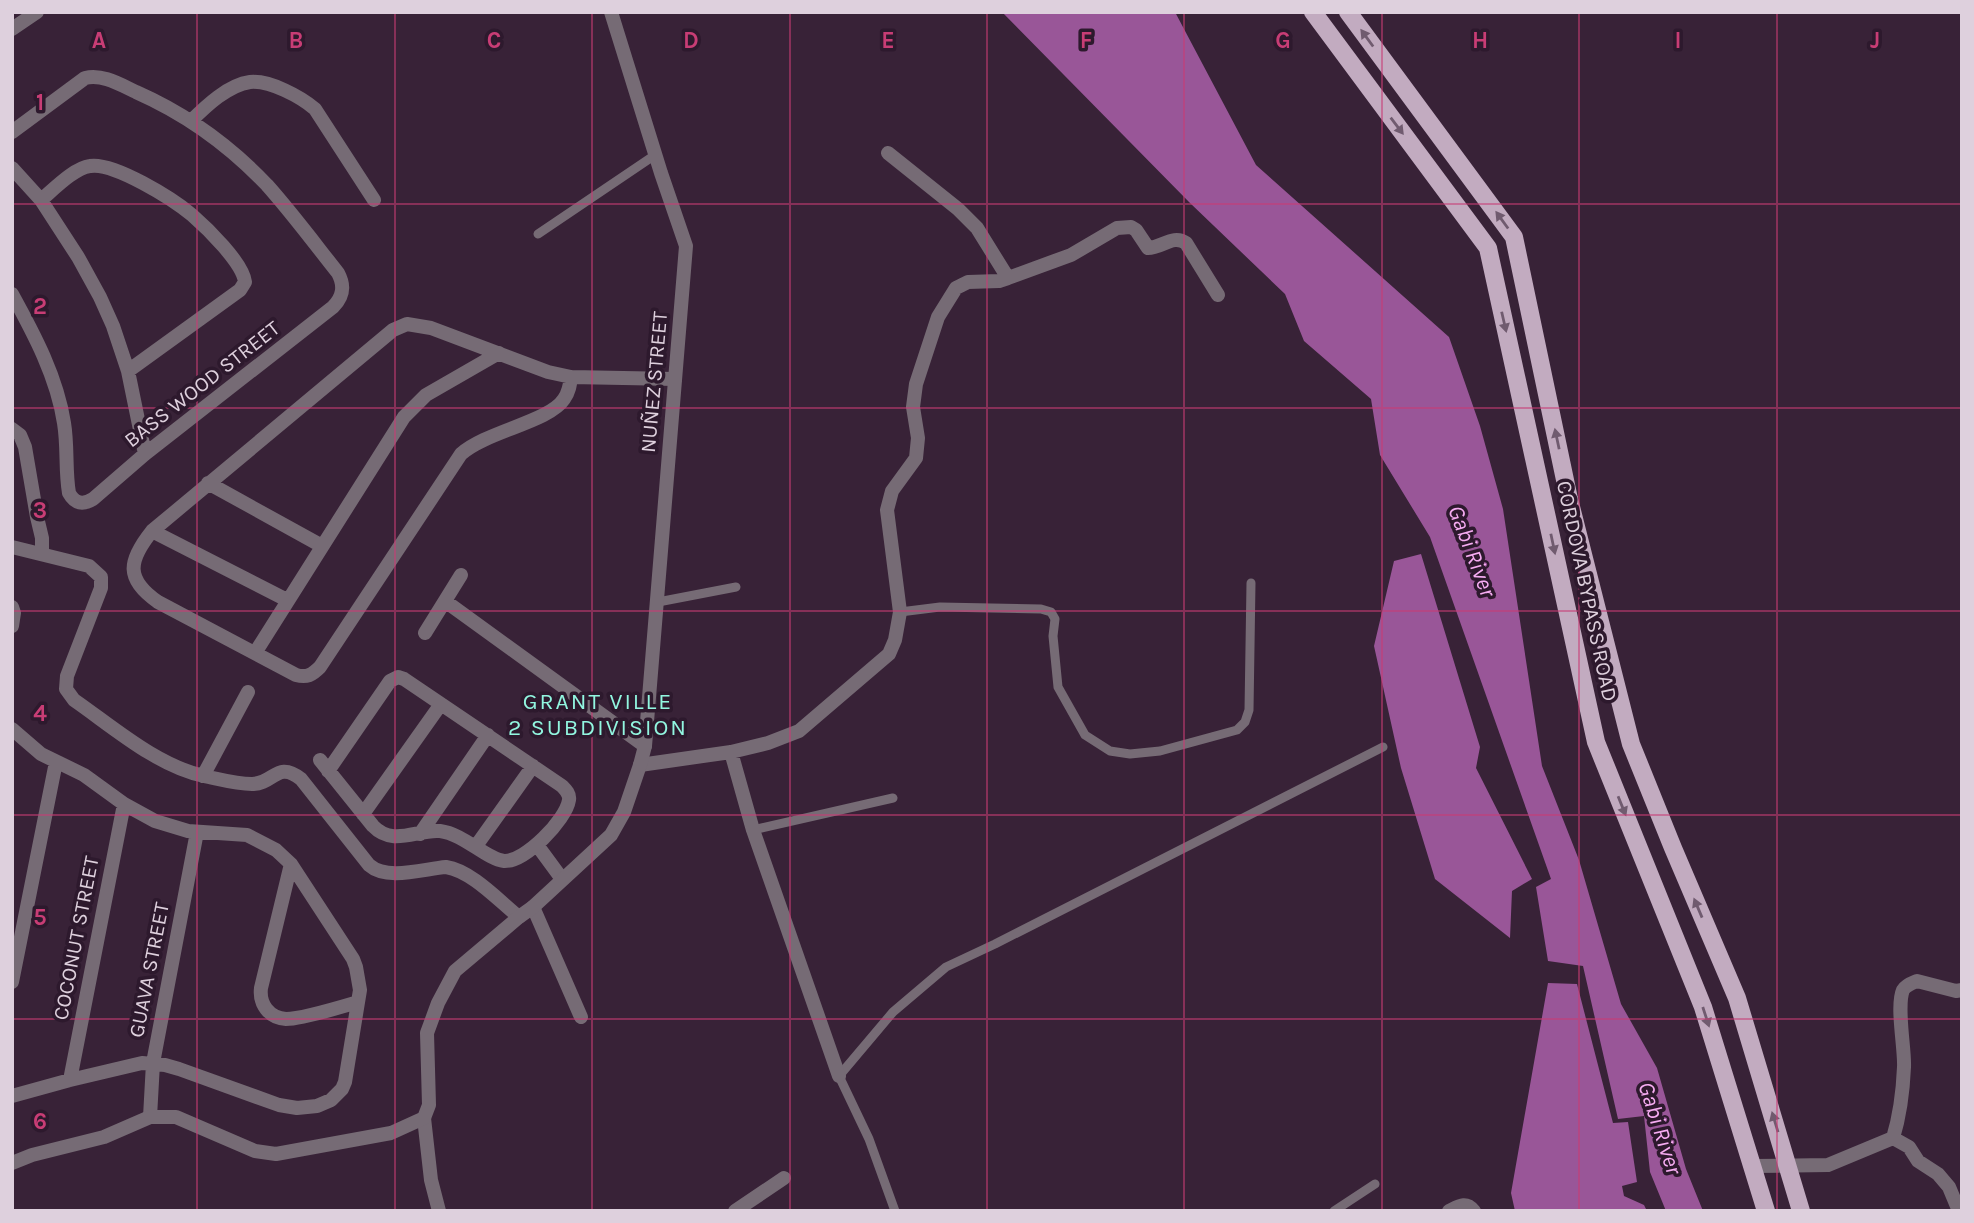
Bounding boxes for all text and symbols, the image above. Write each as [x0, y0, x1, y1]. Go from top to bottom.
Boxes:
text: A [92, 27, 106, 54]
text: B [289, 27, 303, 54]
text: C [487, 27, 501, 54]
text: D [683, 27, 699, 54]
text: E [881, 27, 895, 54]
text: F [1080, 27, 1092, 54]
text: G [1275, 27, 1291, 54]
text: H [1472, 27, 1488, 54]
text: I [1674, 27, 1682, 54]
text: J [1870, 27, 1880, 54]
one-way arrow [1359, 29, 1374, 47]
text: 1 [36, 89, 44, 116]
one-way arrow [1390, 117, 1404, 135]
one-way arrow [1495, 211, 1509, 230]
text: 2 [33, 293, 47, 320]
street label: NUÑEZ STREET [636, 310, 672, 454]
one-way arrow [1499, 311, 1510, 333]
street label: BASS WOOD STREET [120, 316, 285, 452]
one-way arrow [1551, 428, 1562, 450]
street label: CORDOVA BYPASS ROAD [1552, 479, 1622, 703]
text: 3 [33, 497, 47, 524]
water label: Gabi River [1442, 501, 1502, 602]
one-way arrow [1548, 533, 1559, 555]
district label: GRANT VILLE 2 SUBDIVISION [508, 688, 688, 741]
text: 4 [33, 700, 47, 727]
one-way arrow [1617, 795, 1628, 816]
street label: COCONUT STREET [48, 853, 104, 1022]
one-way arrow [1693, 897, 1704, 918]
street label: GUAVA STREET [124, 900, 174, 1040]
text: 5 [33, 904, 47, 931]
one-way arrow [1702, 1006, 1712, 1027]
water label: Gabi River [1632, 1078, 1688, 1179]
text: 6 [33, 1108, 47, 1135]
one-way arrow [1769, 1111, 1780, 1132]

